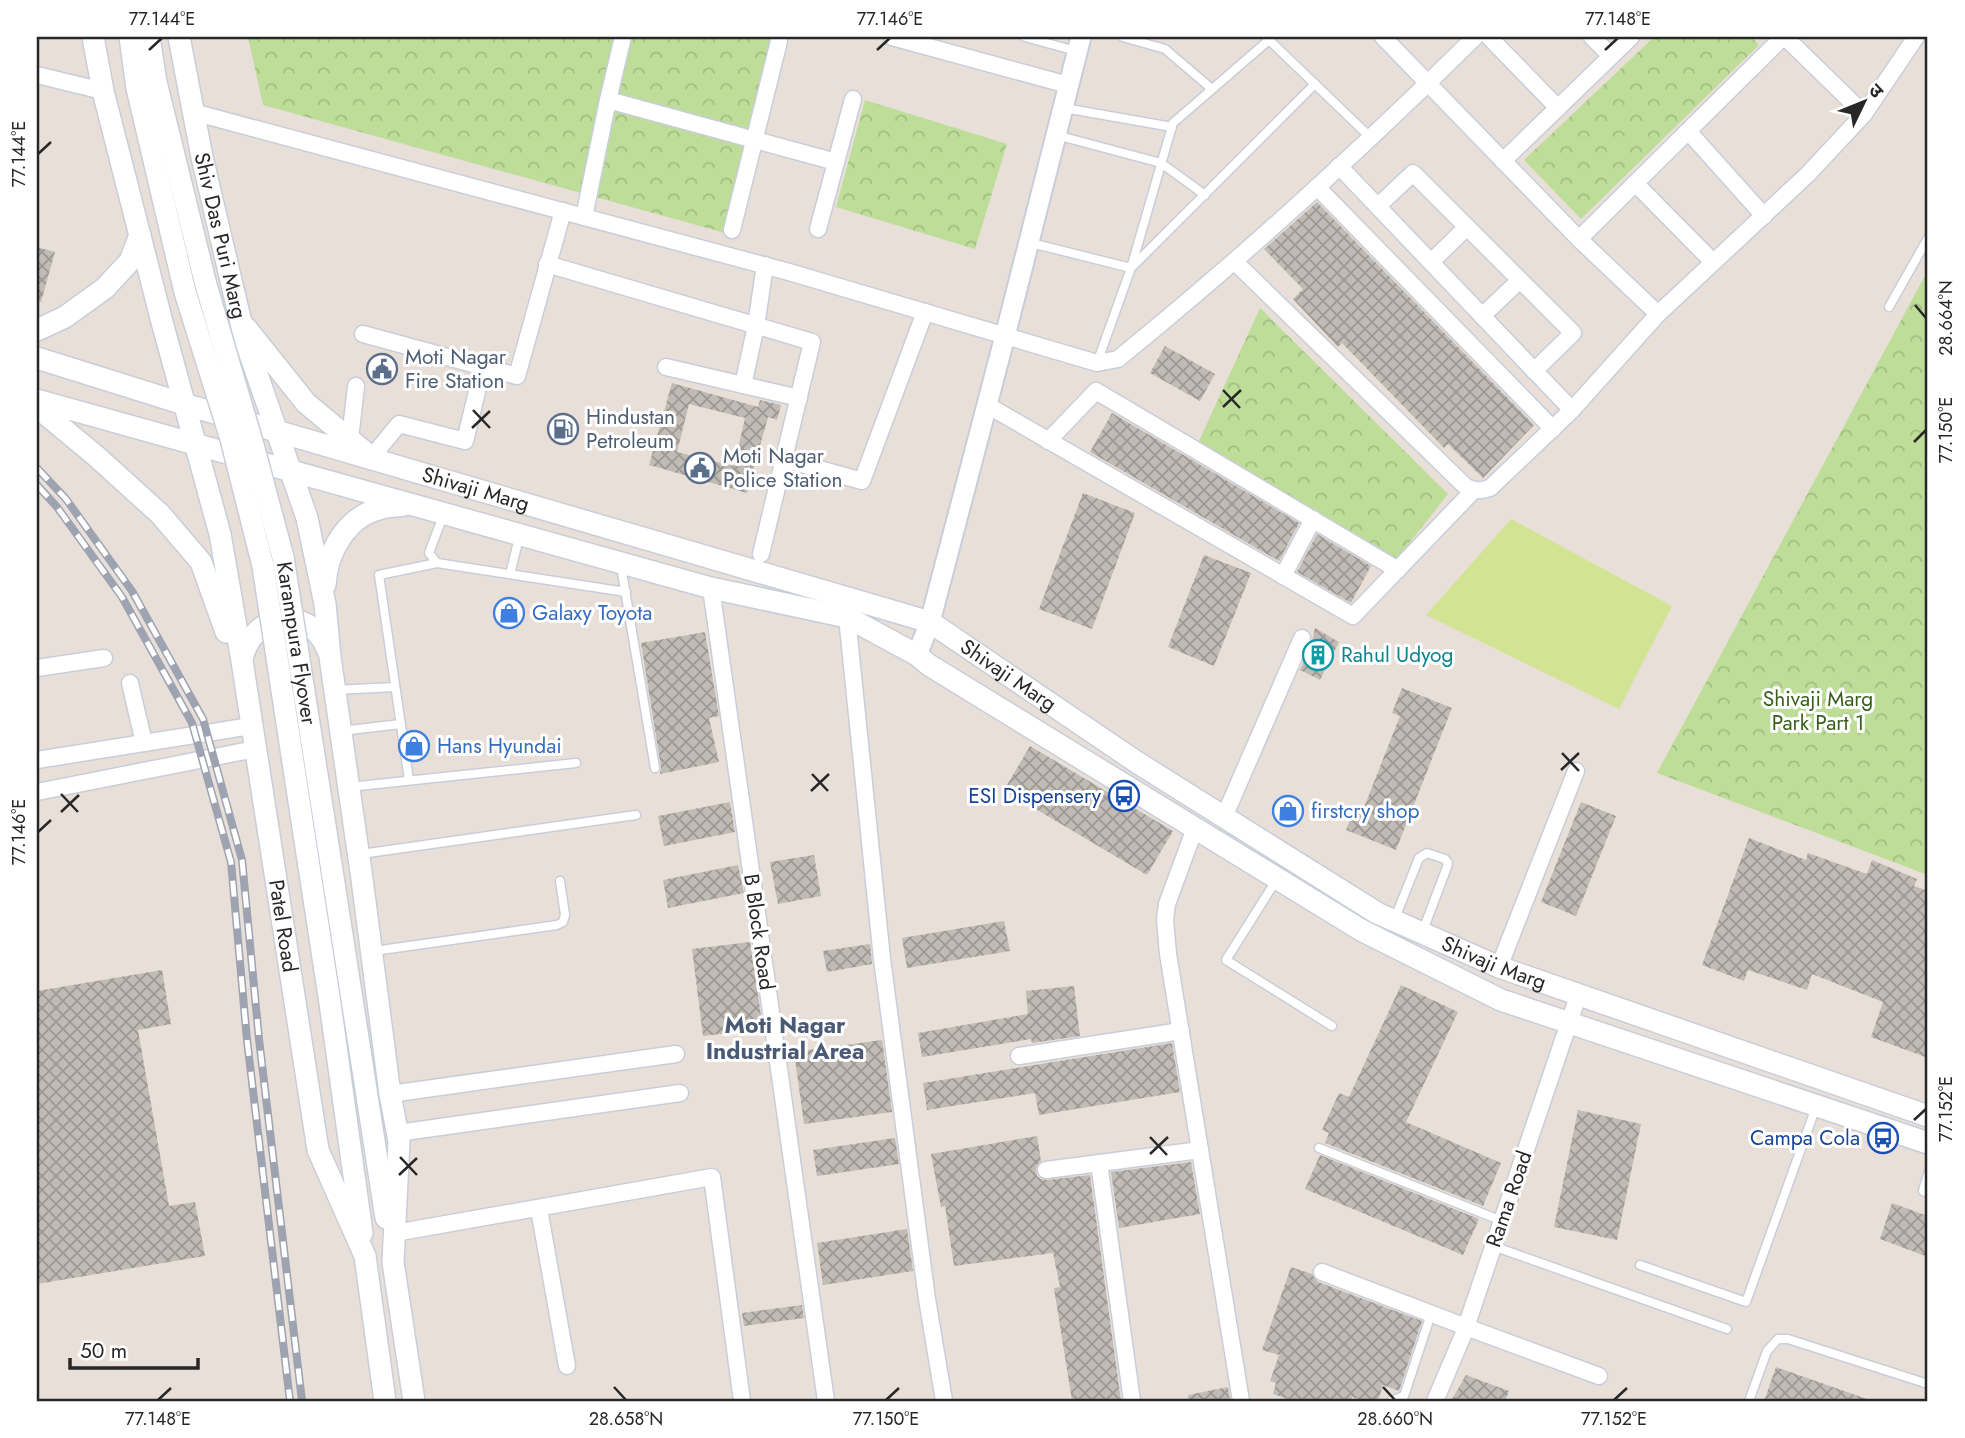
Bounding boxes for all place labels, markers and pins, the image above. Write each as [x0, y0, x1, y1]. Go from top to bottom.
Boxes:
place label: Moti Nagar Fire Station [405, 342, 507, 396]
public building icon: Moti Nagar Fire Station [365, 352, 399, 386]
place label: Hindustan Petroleum [586, 402, 675, 456]
fuel station icon: Hindustan Petroleum [546, 412, 580, 446]
place label: Moti Nagar Police Station [723, 441, 842, 495]
public building icon: Moti Nagar Police Station [683, 451, 717, 485]
shop icon: Galaxy Toyota [492, 596, 526, 630]
place label: Galaxy Toyota [532, 598, 652, 628]
building icon: Rahul Udyog [1301, 638, 1335, 672]
place label: Rahul Udyog [1341, 640, 1454, 670]
shop icon: Hans Hyundai [397, 729, 431, 763]
place label: Hans Hyundai [437, 731, 562, 761]
bus stop icon: ESI Dispensery [1107, 779, 1141, 813]
place label: ESI Dispensery [968, 781, 1102, 811]
shop icon: firstcry shop [1271, 794, 1305, 828]
place label: firstcry shop [1311, 796, 1420, 826]
bus stop icon: Campa Cola [1866, 1121, 1900, 1155]
place label: Campa Cola [1750, 1123, 1860, 1153]

